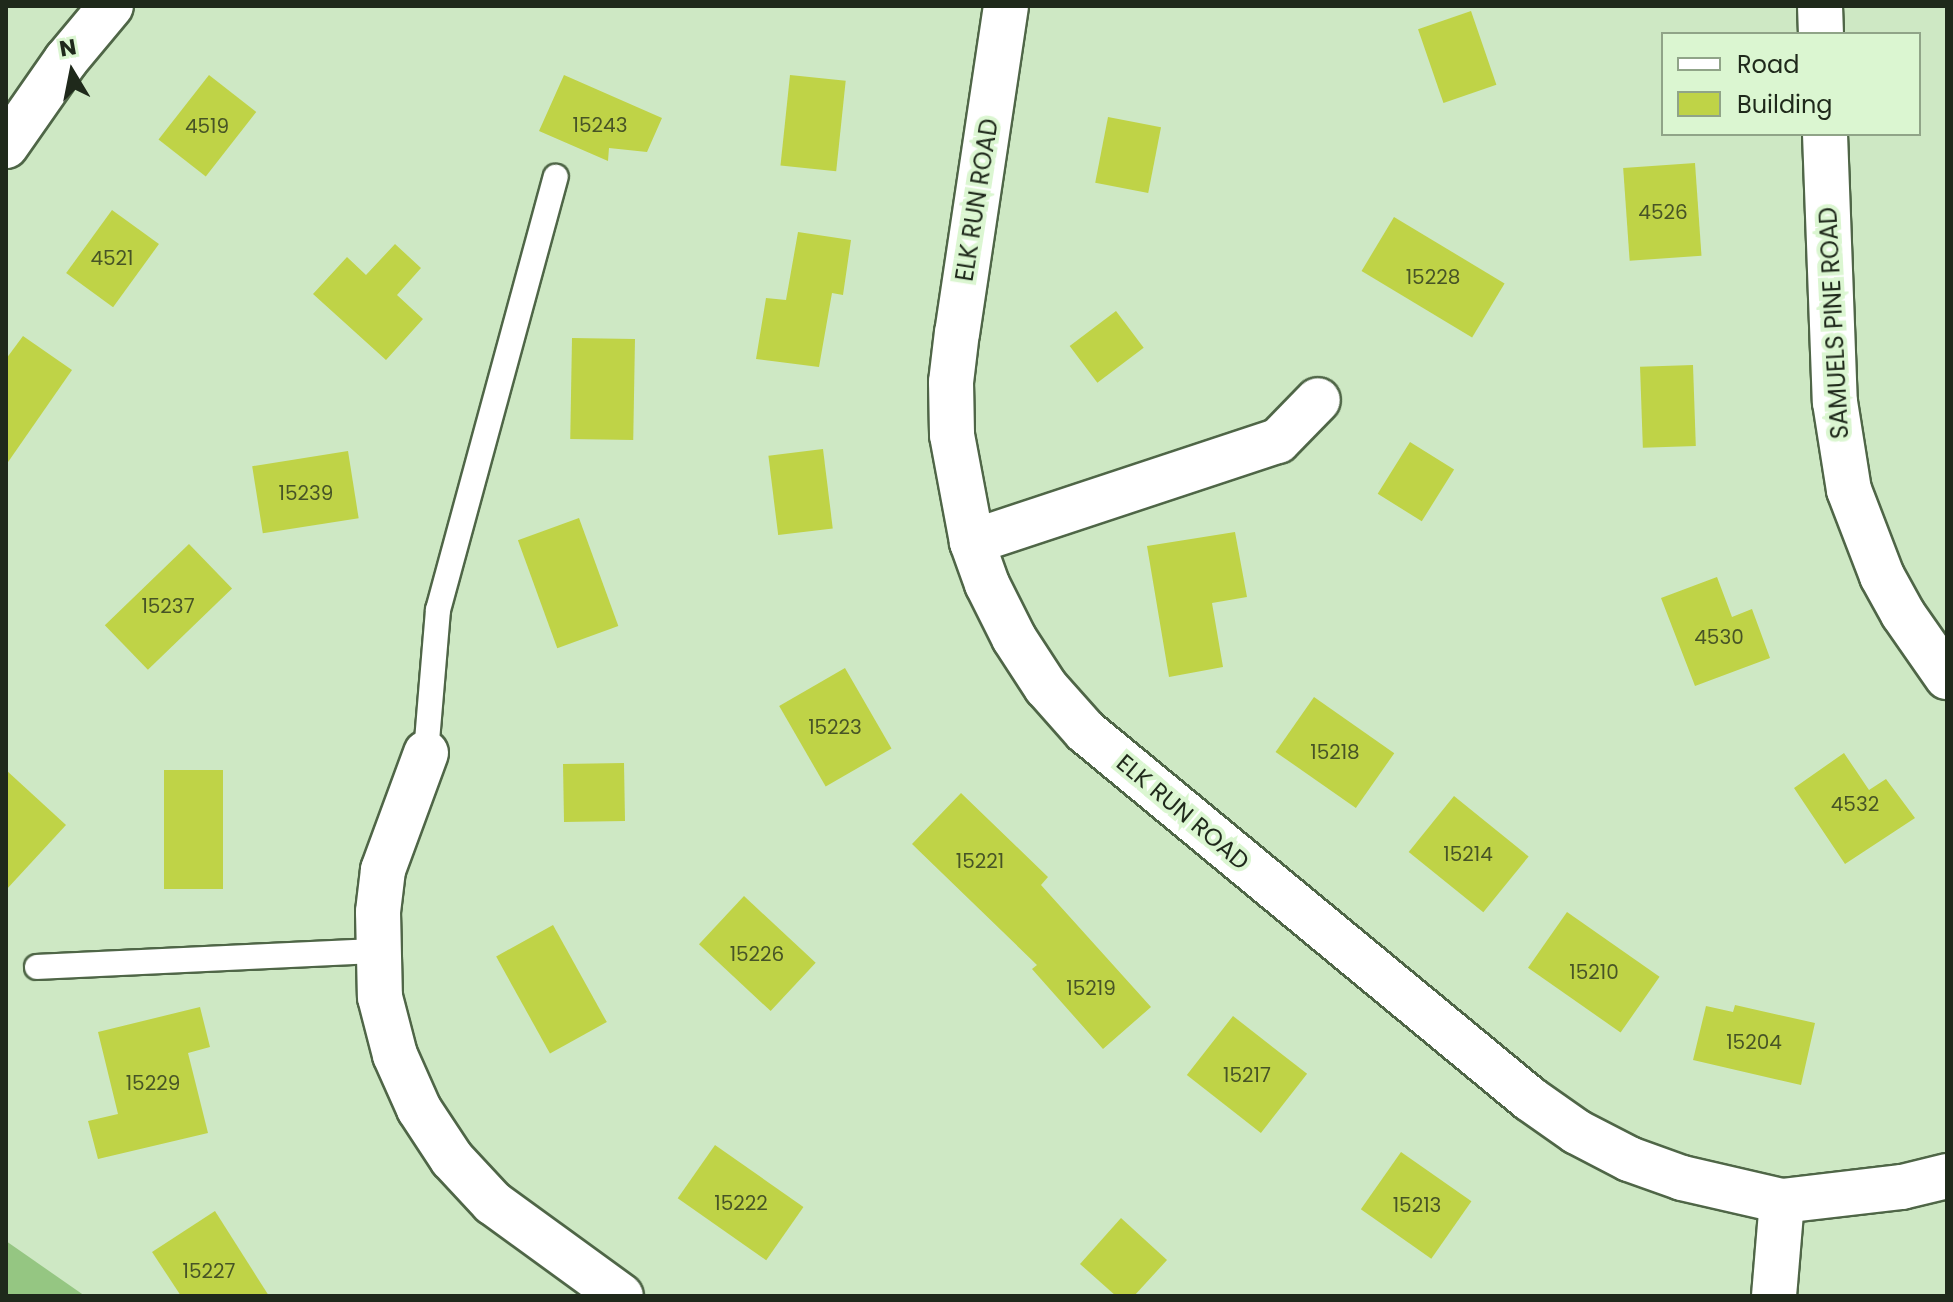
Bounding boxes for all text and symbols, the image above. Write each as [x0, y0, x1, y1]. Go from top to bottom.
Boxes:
text: N [57, 31, 79, 65]
north arrow [32, 32, 112, 112]
legend [1661, 32, 1921, 136]
text: Road [1737, 48, 1799, 81]
text: Building [1737, 88, 1833, 121]
house number: 15243 [573, 113, 627, 137]
house number: 4519 [185, 114, 229, 138]
street label: ELK RUN ROAD [950, 117, 1004, 283]
house number: 4526 [1638, 200, 1688, 224]
street label: SAMUELS PINE ROAD [1814, 206, 1854, 440]
house number: 4521 [90, 246, 134, 270]
house number: 15228 [1406, 265, 1460, 289]
house number: 15239 [279, 481, 333, 505]
house number: 15237 [141, 594, 195, 618]
house number: 4530 [1694, 625, 1744, 649]
house number: 15223 [808, 715, 862, 739]
house number: 15218 [1310, 740, 1360, 764]
street label: ELK RUN ROAD [1111, 748, 1255, 876]
house number: 4532 [1831, 792, 1879, 816]
house number: 15214 [1443, 842, 1493, 866]
house number: 15221 [956, 849, 1004, 873]
house number: 15226 [730, 942, 784, 966]
house number: 15210 [1569, 960, 1619, 984]
house number: 15219 [1066, 976, 1116, 1000]
house number: 15204 [1726, 1030, 1782, 1054]
house number: 15217 [1223, 1063, 1271, 1087]
house number: 15229 [126, 1071, 180, 1095]
house number: 15222 [714, 1191, 768, 1215]
house number: 15213 [1393, 1193, 1441, 1217]
house number: 15227 [183, 1259, 235, 1283]

